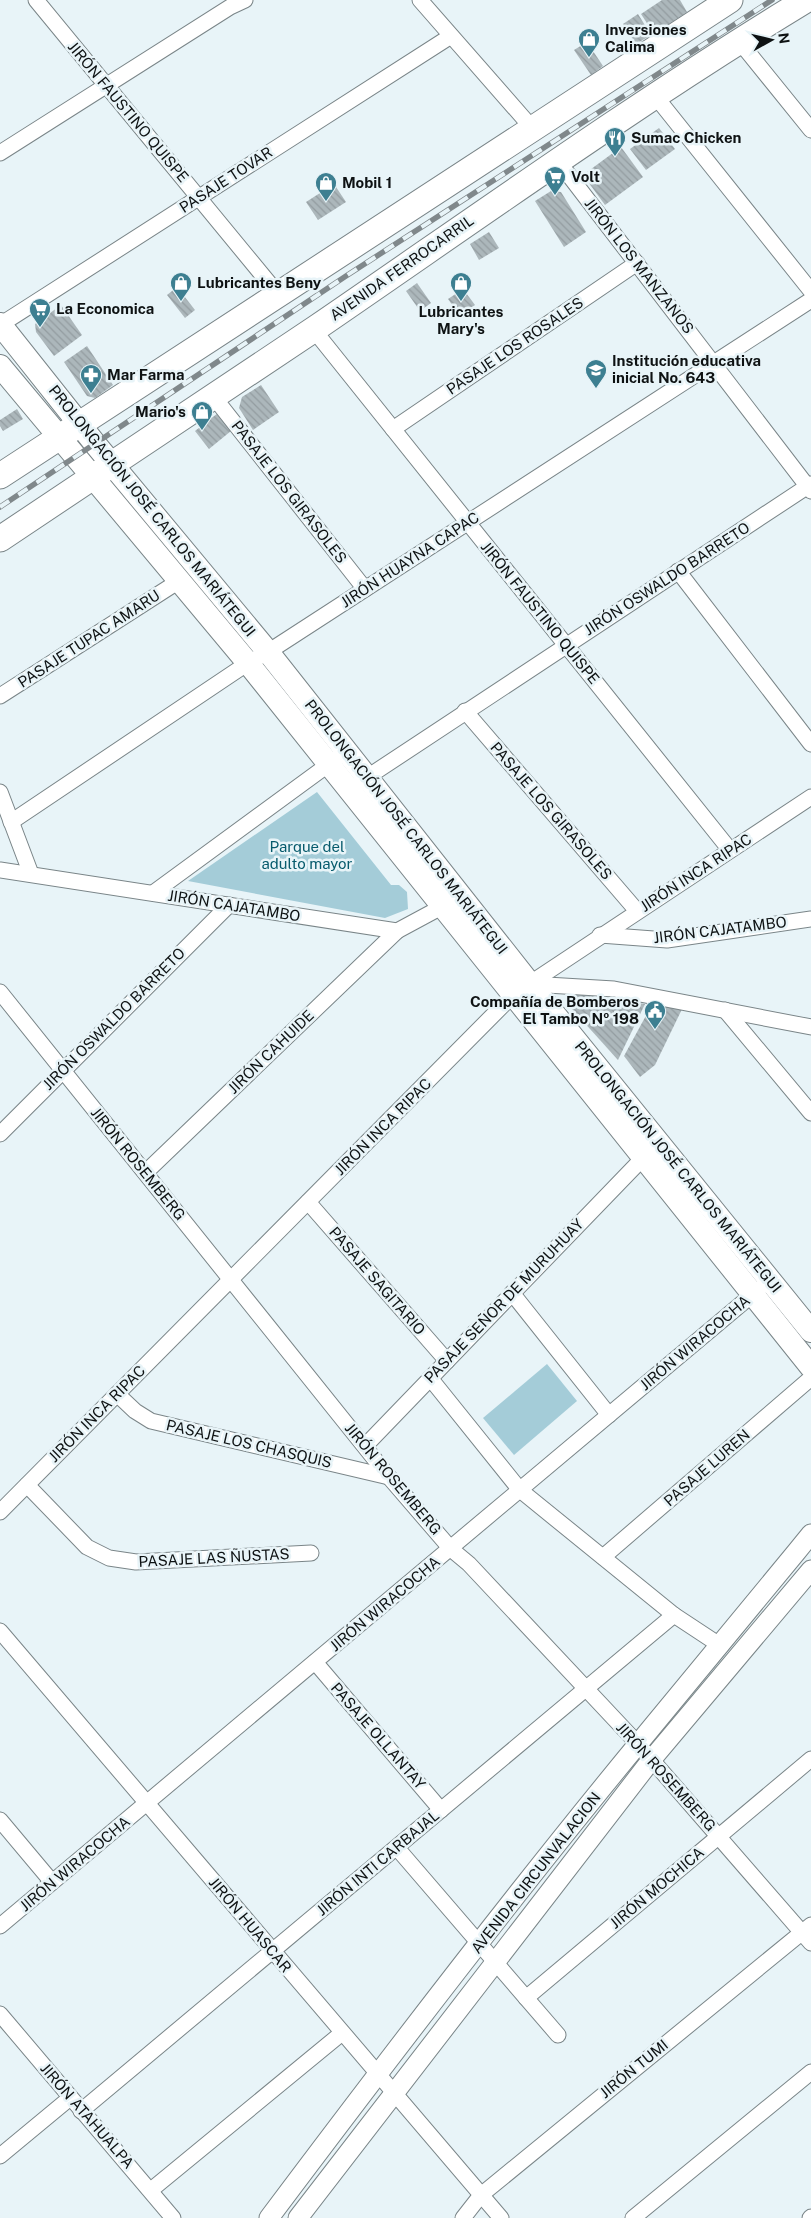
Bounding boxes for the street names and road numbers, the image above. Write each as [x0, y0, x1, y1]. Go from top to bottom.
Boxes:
street label: JIRÓN FAUSTINO QUISPE [65, 37, 193, 185]
street label: PASAJE TOVAR [176, 143, 275, 216]
street label: JIRÓN LOS MANZANOS [581, 194, 698, 337]
street label: AVENIDA FERROCARRIL [327, 211, 477, 324]
street label: PASAJE LOS ROSALES [443, 294, 586, 398]
street label: PROLONGACIÓN JOSÉ CARLOS MARIÁTEGUI [46, 381, 260, 640]
street label: PASAJE LOS GIRASOLES [228, 417, 350, 566]
street label: JIRÓN HUAYNA CAPAC [337, 508, 482, 611]
street label: JIRÓN OSWALDO BARRETO [580, 518, 753, 639]
street label: JIRÓN FAUSTINO QUISPE [478, 537, 604, 687]
street label: PASAJE TUPAC AMARU [15, 586, 163, 691]
street label: PROLONGACIÓN JOSÉ CARLOS MARIÁTEGUI [302, 695, 512, 957]
street label: PASAJE LOS GIRASOLES [487, 739, 616, 883]
street label: JIRÓN INCA RIPAC [636, 829, 755, 915]
street label: JIRÓN CAJATAMBO [167, 886, 302, 924]
street label: JIRÓN CAJATAMBO [652, 912, 788, 946]
street label: JIRÓN OSWALDO BARRETO [38, 943, 188, 1093]
street label: JIRÓN CAHUIDE [224, 1006, 317, 1097]
street label: PROLONGACIÓN JOSÉ CARLOS MARIÁTEGUI [572, 1037, 786, 1296]
street label: JIRÓN INCA RIPAC [330, 1074, 434, 1178]
street label: JIRÓN ROSEMBERG [88, 1103, 190, 1224]
street label: PASAJE SEÑOR DE MURUHUAY [421, 1215, 587, 1386]
street label: PASAJE SAGITARIO [326, 1223, 429, 1338]
street label: JIRÓN WIRACOCHA [636, 1291, 753, 1394]
street label: JIRÓN INCA RIPAC [44, 1361, 148, 1465]
street label: PASAJE LOS CHASQUIS [165, 1416, 334, 1471]
street label: JIRÓN ROSEMBERG [342, 1419, 446, 1538]
street label: PASAJE LUREN [660, 1426, 753, 1510]
street label: PASAJE LAS ÑUSTAS [138, 1545, 290, 1570]
street label: JIRÓN WIRACOCHA [326, 1552, 443, 1655]
street label: PASAJE OLLANTAY [328, 1679, 429, 1792]
street label: JIRÓN ROSEMBERG [613, 1718, 720, 1834]
street label: AVENIDA CIRCUNVALACION [467, 1789, 604, 1957]
street label: JIRÓN INTI CARBAJAL [312, 1806, 442, 1919]
street label: JIRÓN WIRACOCHA [16, 1812, 133, 1915]
street label: JIRÓN MOCHICA [606, 1842, 707, 1932]
street label: JIRÓN HUASCAR [206, 1873, 296, 1976]
street label: JIRÓN TUMI [595, 2035, 671, 2101]
street label: JIRÓN ATAHUALPA [37, 2059, 139, 2172]

